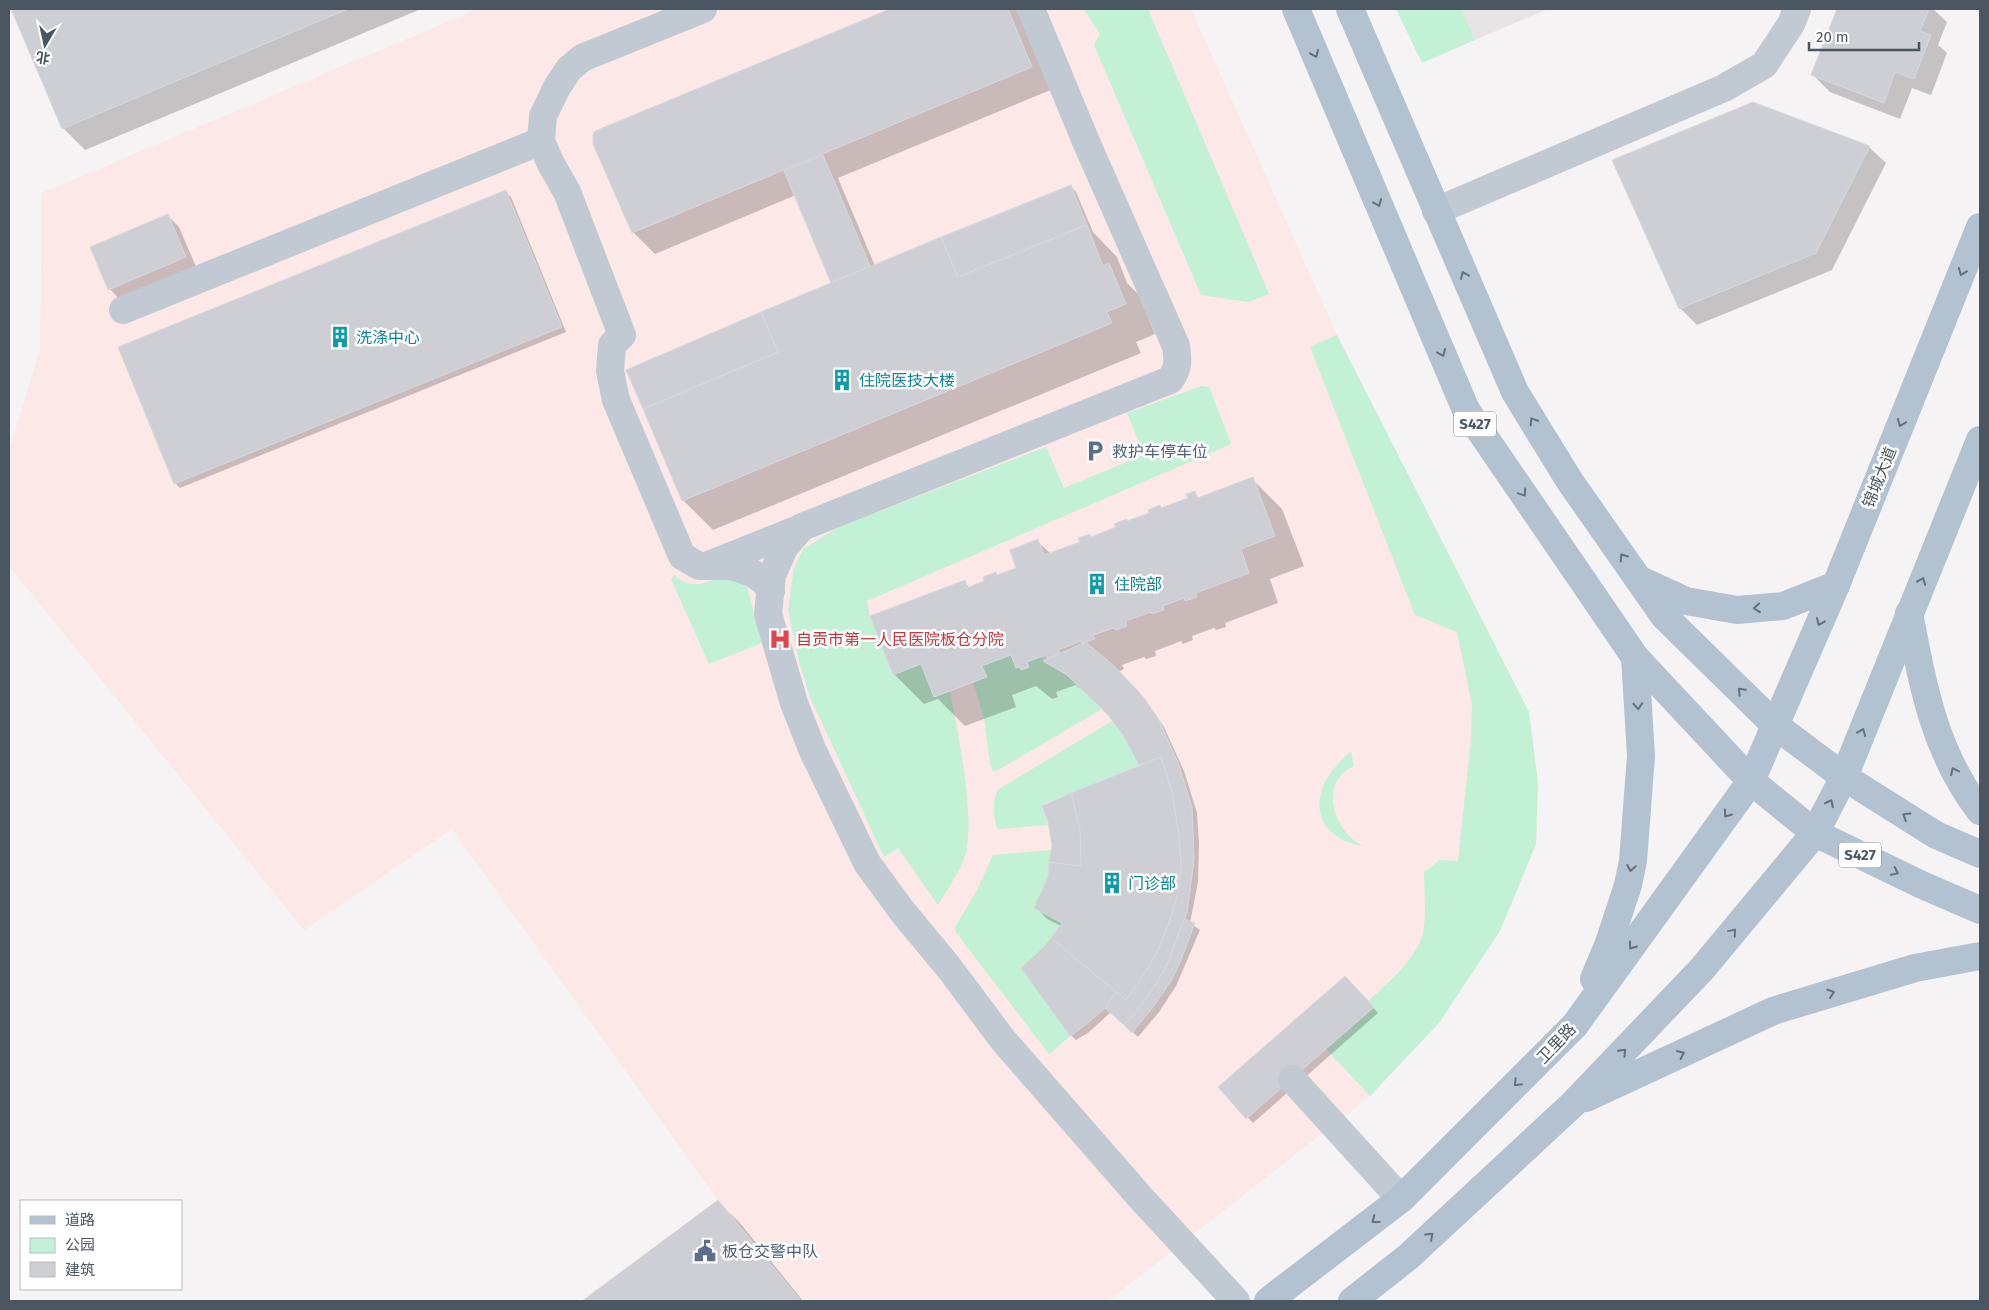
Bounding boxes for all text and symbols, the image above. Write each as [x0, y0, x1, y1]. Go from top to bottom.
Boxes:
north arrow [20, 20, 70, 70]
scale bar [1809, 20, 1919, 52]
text: 20 m [1816, 28, 1849, 46]
text: 北 [35, 48, 51, 67]
one-way arrow [1309, 49, 1320, 58]
one-way arrow [1372, 198, 1383, 207]
one-way arrow [1958, 268, 1968, 276]
one-way arrow [1459, 271, 1470, 280]
building icon: 洗涤中心 [327, 324, 353, 350]
place label: 洗涤中心 [356, 328, 420, 347]
one-way arrow [1435, 348, 1446, 357]
building icon: 住院医技大楼 [829, 367, 855, 393]
place label: 住院医技大楼 [859, 371, 955, 390]
road number: S427 [1454, 412, 1496, 436]
one-way arrow [1529, 418, 1539, 427]
one-way arrow [1897, 418, 1907, 427]
parking icon: 救护车停车位 [1082, 438, 1108, 464]
place label: 救护车停车位 [1112, 442, 1208, 461]
street label: 锦城大道 [1859, 444, 1900, 510]
one-way arrow [1516, 488, 1526, 497]
one-way arrow [1620, 553, 1629, 562]
building icon: 住院部 [1084, 571, 1110, 597]
place label: 住院部 [1114, 575, 1162, 594]
one-way arrow [1916, 577, 1927, 586]
one-way arrow [1752, 603, 1760, 614]
one-way arrow [1816, 617, 1826, 626]
hospital icon: 自贡市第一人民医院板仓分院 [767, 626, 793, 652]
place label: 自贡市第一人民医院板仓分院 [796, 630, 1004, 649]
one-way arrow [1738, 688, 1747, 697]
one-way arrow [1632, 702, 1643, 710]
one-way arrow [1855, 728, 1866, 737]
one-way arrow [1950, 767, 1960, 776]
one-way arrow [1824, 799, 1834, 808]
one-way arrow [1725, 808, 1733, 817]
one-way arrow [1902, 813, 1911, 823]
road number: S427 [1839, 842, 1881, 868]
one-way arrow [1627, 864, 1637, 872]
one-way arrow [1890, 866, 1899, 876]
building icon: 门诊部 [1099, 870, 1125, 896]
place label: 门诊部 [1128, 874, 1176, 893]
one-way arrow [1727, 929, 1735, 938]
one-way arrow [1629, 940, 1638, 950]
one-way arrow [1826, 988, 1835, 998]
street label: 卫里路 [1533, 1019, 1580, 1067]
one-way arrow [1617, 1048, 1626, 1057]
one-way arrow [1676, 1050, 1685, 1060]
one-way arrow [1514, 1077, 1523, 1086]
legend [20, 1200, 182, 1290]
text: 道路 [65, 1211, 95, 1229]
one-way arrow [1372, 1214, 1381, 1222]
one-way arrow [1424, 1233, 1433, 1242]
text: 公园 [65, 1236, 95, 1254]
public building icon: 板仓交警中队 [692, 1238, 718, 1264]
place label: 板仓交警中队 [722, 1242, 818, 1261]
text: 建筑 [65, 1261, 95, 1279]

